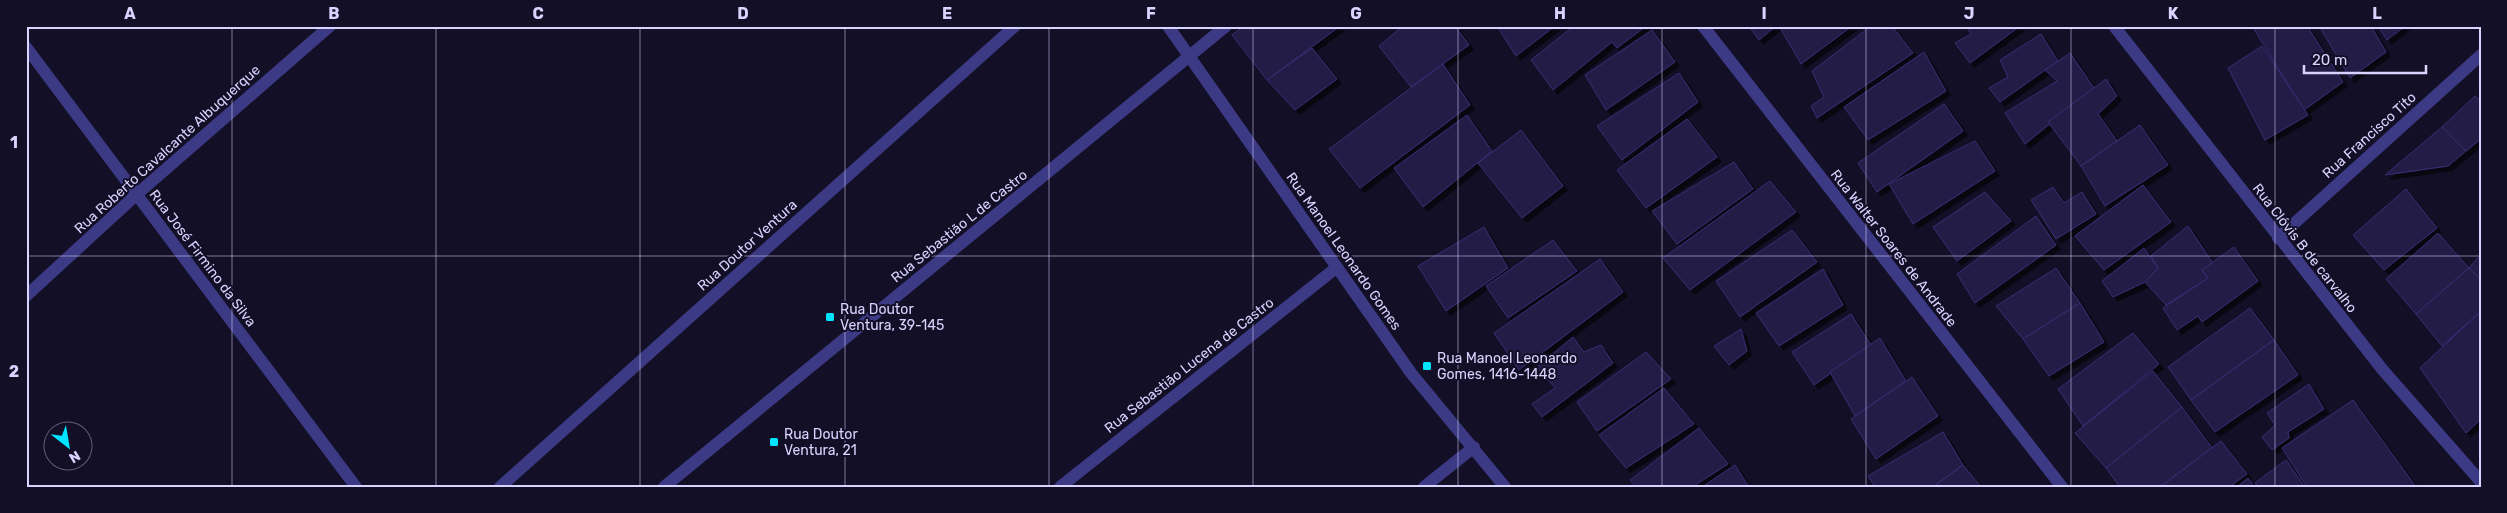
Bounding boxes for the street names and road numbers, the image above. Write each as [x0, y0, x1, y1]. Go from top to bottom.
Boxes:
street label: Rua Roberto Cavalcante Albuquerque [71, 61, 264, 237]
street label: Rua Francisco Tito [2319, 89, 2420, 182]
street label: Rua Sebastião L de Castro [888, 166, 1031, 286]
street label: Rua Walter Soares de Andrade [1827, 166, 1960, 330]
street label: Rua Manoel Leonardo Gomes [1283, 169, 1405, 333]
street label: Rua Clóvis B de carvalho [2249, 180, 2360, 316]
street label: Rua José Firmino da Silva [146, 187, 260, 330]
street label: Rua Doutor Ventura [694, 196, 801, 294]
street label: Rua Sebastião Lucena de Castro [1101, 294, 1277, 437]

